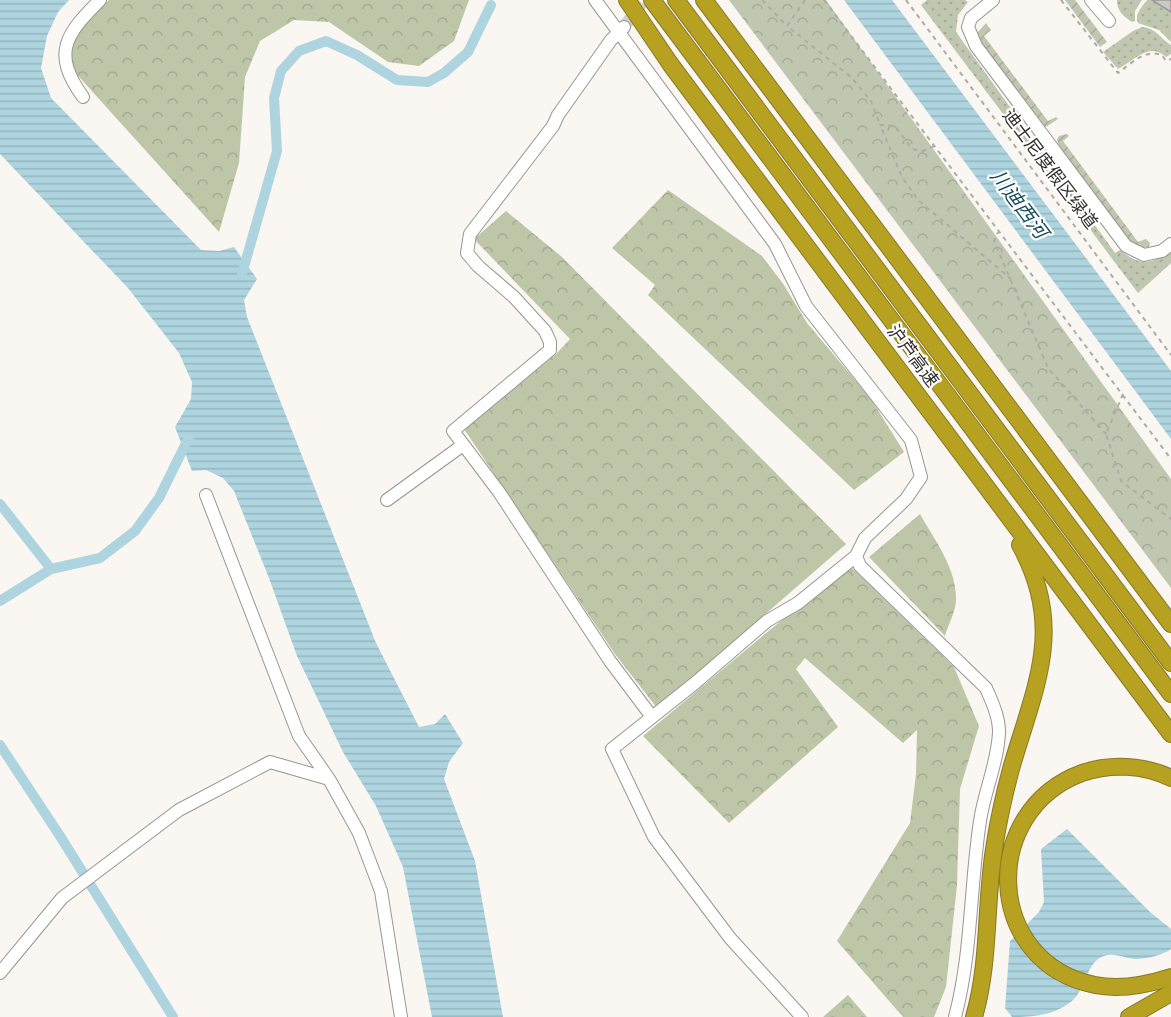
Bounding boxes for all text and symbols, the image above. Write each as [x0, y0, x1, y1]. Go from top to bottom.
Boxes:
street label: 迪士尼度假区绿道 [998, 105, 1102, 233]
water label: 川迪西河 [986, 165, 1055, 246]
street label: 沪芦高速 [883, 321, 943, 391]

